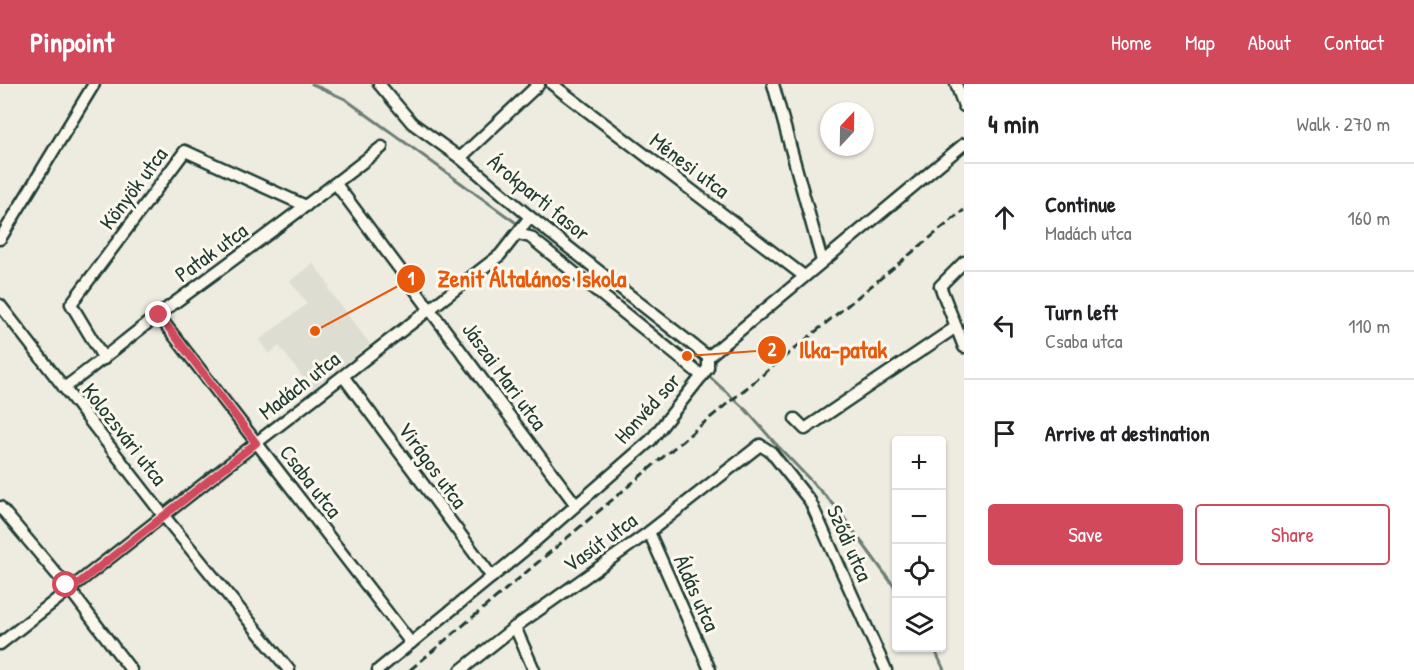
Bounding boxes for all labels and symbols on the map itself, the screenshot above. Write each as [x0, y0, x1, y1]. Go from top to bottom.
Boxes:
north arrow [820, 102, 874, 156]
street label: Ménesi utca [644, 125, 736, 205]
street label: Könyök utca [92, 140, 174, 235]
street label: Árokparti fasor [482, 146, 597, 248]
street label: Patak utca [169, 215, 254, 289]
callout: Zenit Általános Iskola [396, 258, 639, 300]
text: Zenit Általános Iskola [438, 262, 627, 294]
text: 1 [408, 266, 415, 291]
route end [145, 301, 171, 327]
street label: Jászai Mari utca [456, 316, 555, 436]
callout: Ilka-patak [757, 329, 899, 371]
text: Ilka-patak [799, 333, 887, 366]
text: 2 [768, 337, 777, 362]
street label: Madách utca [252, 344, 346, 426]
street label: Honvéd sor [607, 366, 687, 450]
street label: Kolozsvári utca [76, 377, 175, 492]
street label: Virágos utca [391, 416, 475, 515]
street label: Csaba utca [273, 438, 349, 524]
street label: Sződi utca [820, 500, 880, 586]
street label: Vasút utca [557, 505, 643, 579]
street label: Áldás utca [667, 550, 727, 636]
route start [52, 571, 78, 597]

